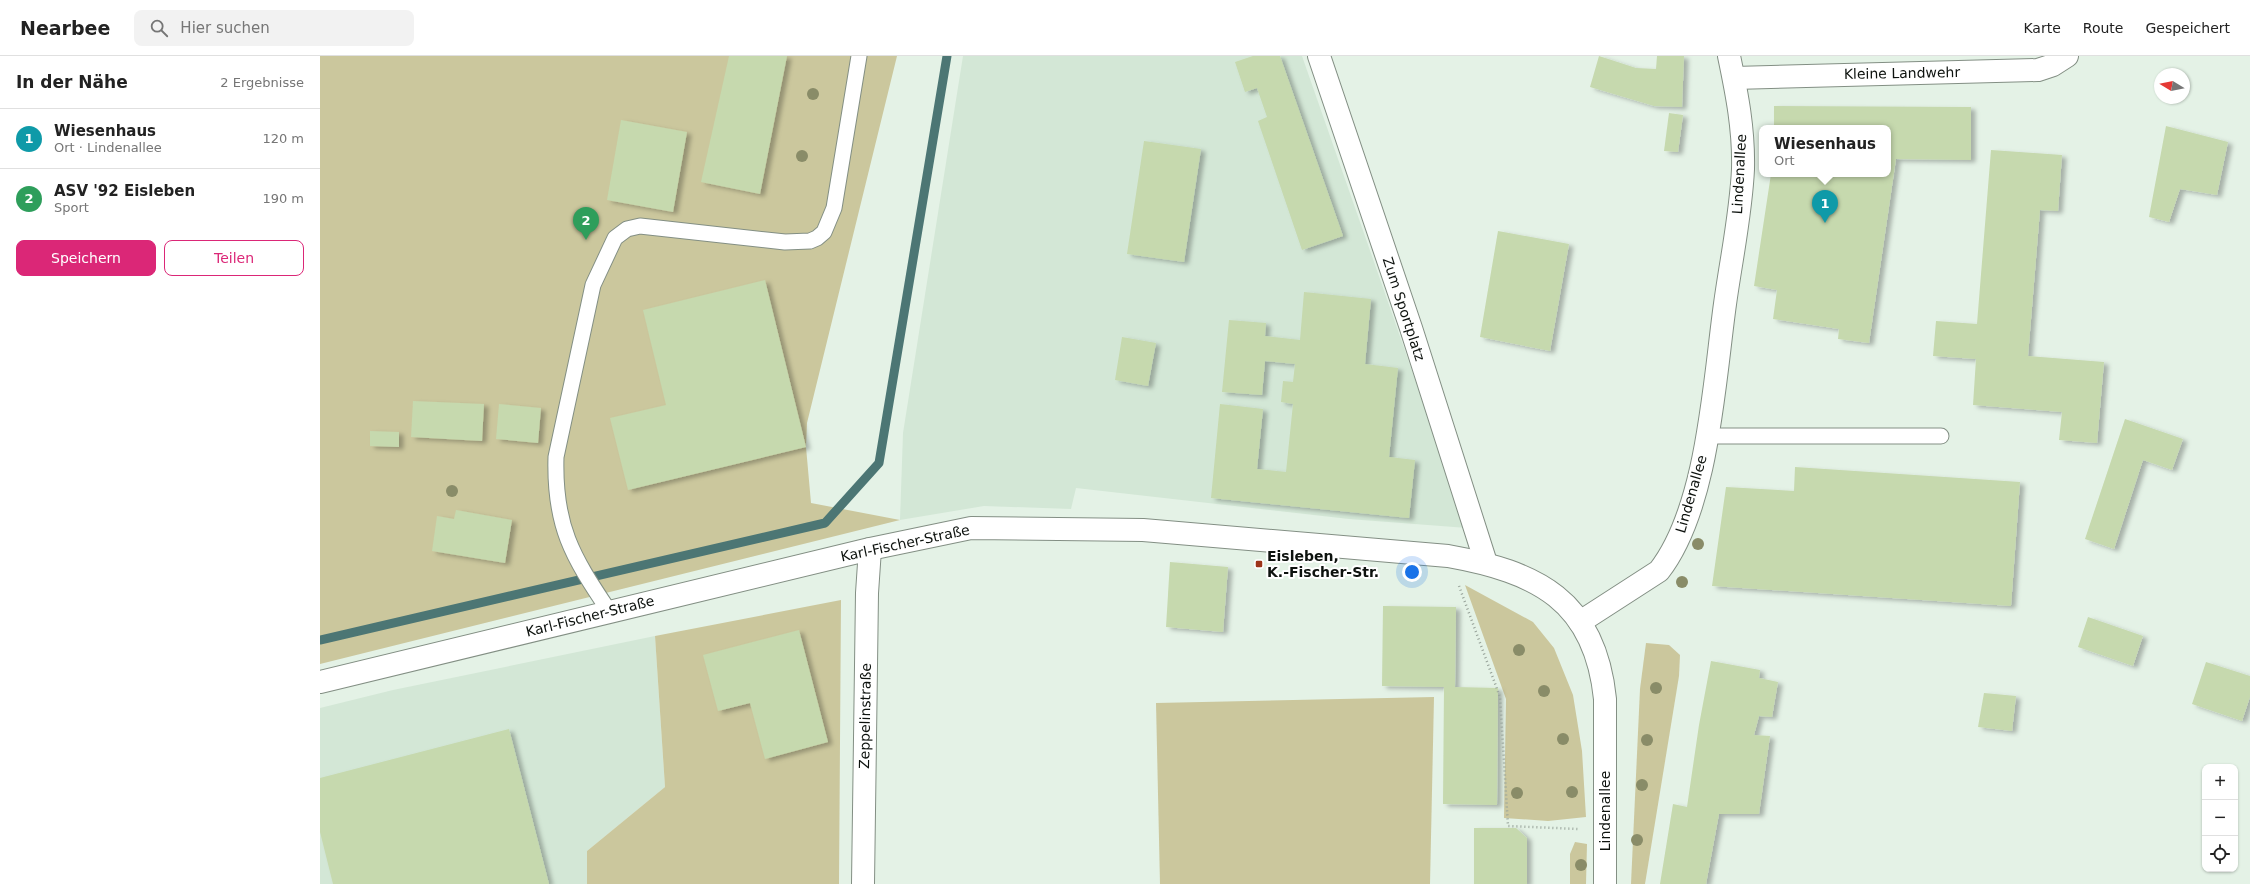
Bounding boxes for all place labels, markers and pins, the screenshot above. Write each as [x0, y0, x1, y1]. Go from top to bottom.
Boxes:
pin: 1 [1812, 190, 1838, 223]
pin: 2 [573, 207, 599, 240]
place label: Eisleben, K.-Fischer-Str. [1267, 548, 1379, 580]
marker: Eisleben, K.-Fischer-Str. [1254, 559, 1264, 569]

